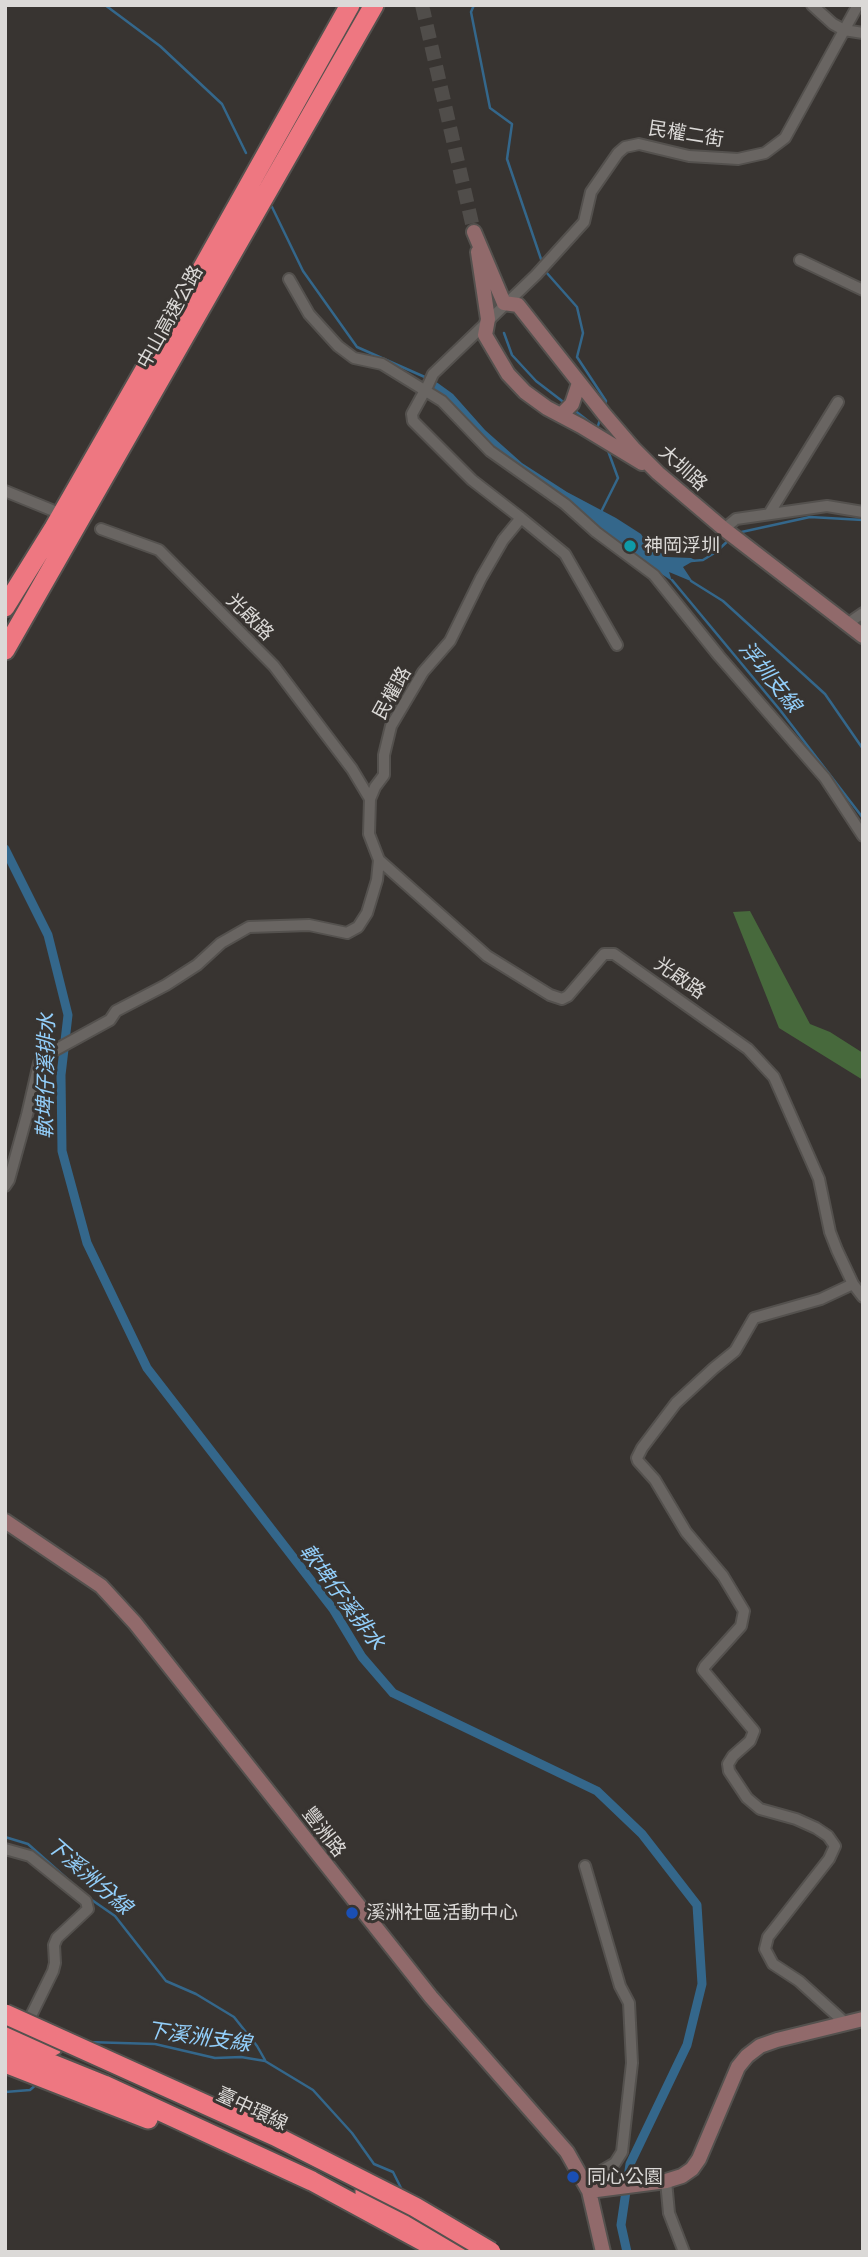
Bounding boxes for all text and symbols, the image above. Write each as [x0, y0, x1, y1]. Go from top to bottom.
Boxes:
street label: 民權二街 [647, 117, 725, 151]
street label: 中山高速公路 [132, 262, 208, 372]
street label: 大圳路 [654, 440, 712, 496]
place label: 神岡浮圳 [644, 535, 720, 557]
marker: 神岡浮圳 [622, 538, 638, 554]
street label: 光啟路 [222, 589, 278, 645]
water label: 浮圳支線 [734, 636, 806, 718]
street label: 民權路 [368, 663, 416, 723]
street label: 光啟路 [650, 952, 710, 1004]
water label: 軟埤仔溪排水 [32, 1013, 60, 1139]
water label: 軟埤仔溪排水 [294, 1539, 390, 1655]
street label: 豐洲路 [297, 1803, 351, 1861]
water label: 下溪洲分線 [41, 1832, 137, 1920]
place label: 溪洲社區活動中心 [366, 1902, 518, 1924]
marker: 溪洲社區活動中心 [344, 1905, 360, 1921]
water label: 下溪洲支線 [145, 2017, 253, 2057]
street label: 臺中環線 [213, 2083, 291, 2135]
place label: 同心公園 [587, 2166, 663, 2188]
marker: 同心公園 [565, 2169, 581, 2185]

